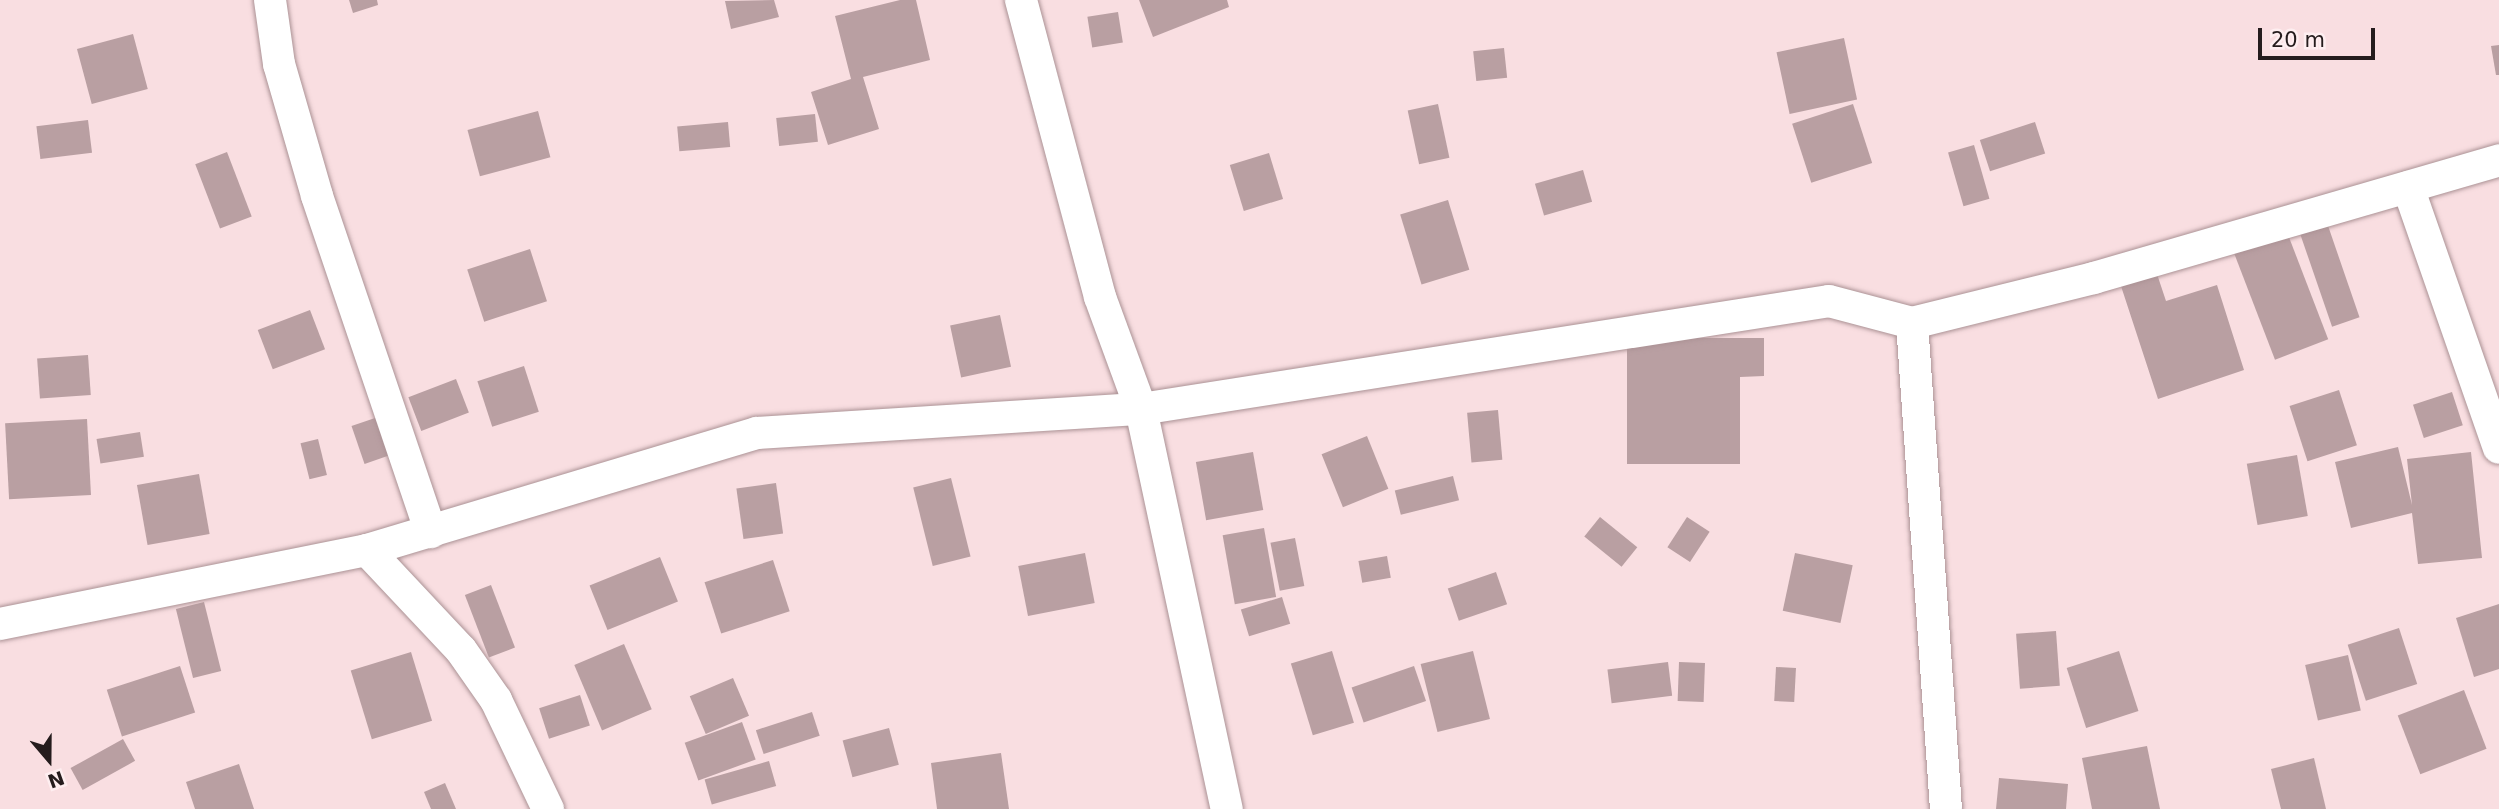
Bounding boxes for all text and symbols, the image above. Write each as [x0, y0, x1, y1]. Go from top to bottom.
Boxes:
scale bar [2261, 14, 2378, 58]
text: 20 m [2271, 28, 2325, 52]
north arrow [14, 725, 84, 795]
text: N [45, 767, 67, 793]

